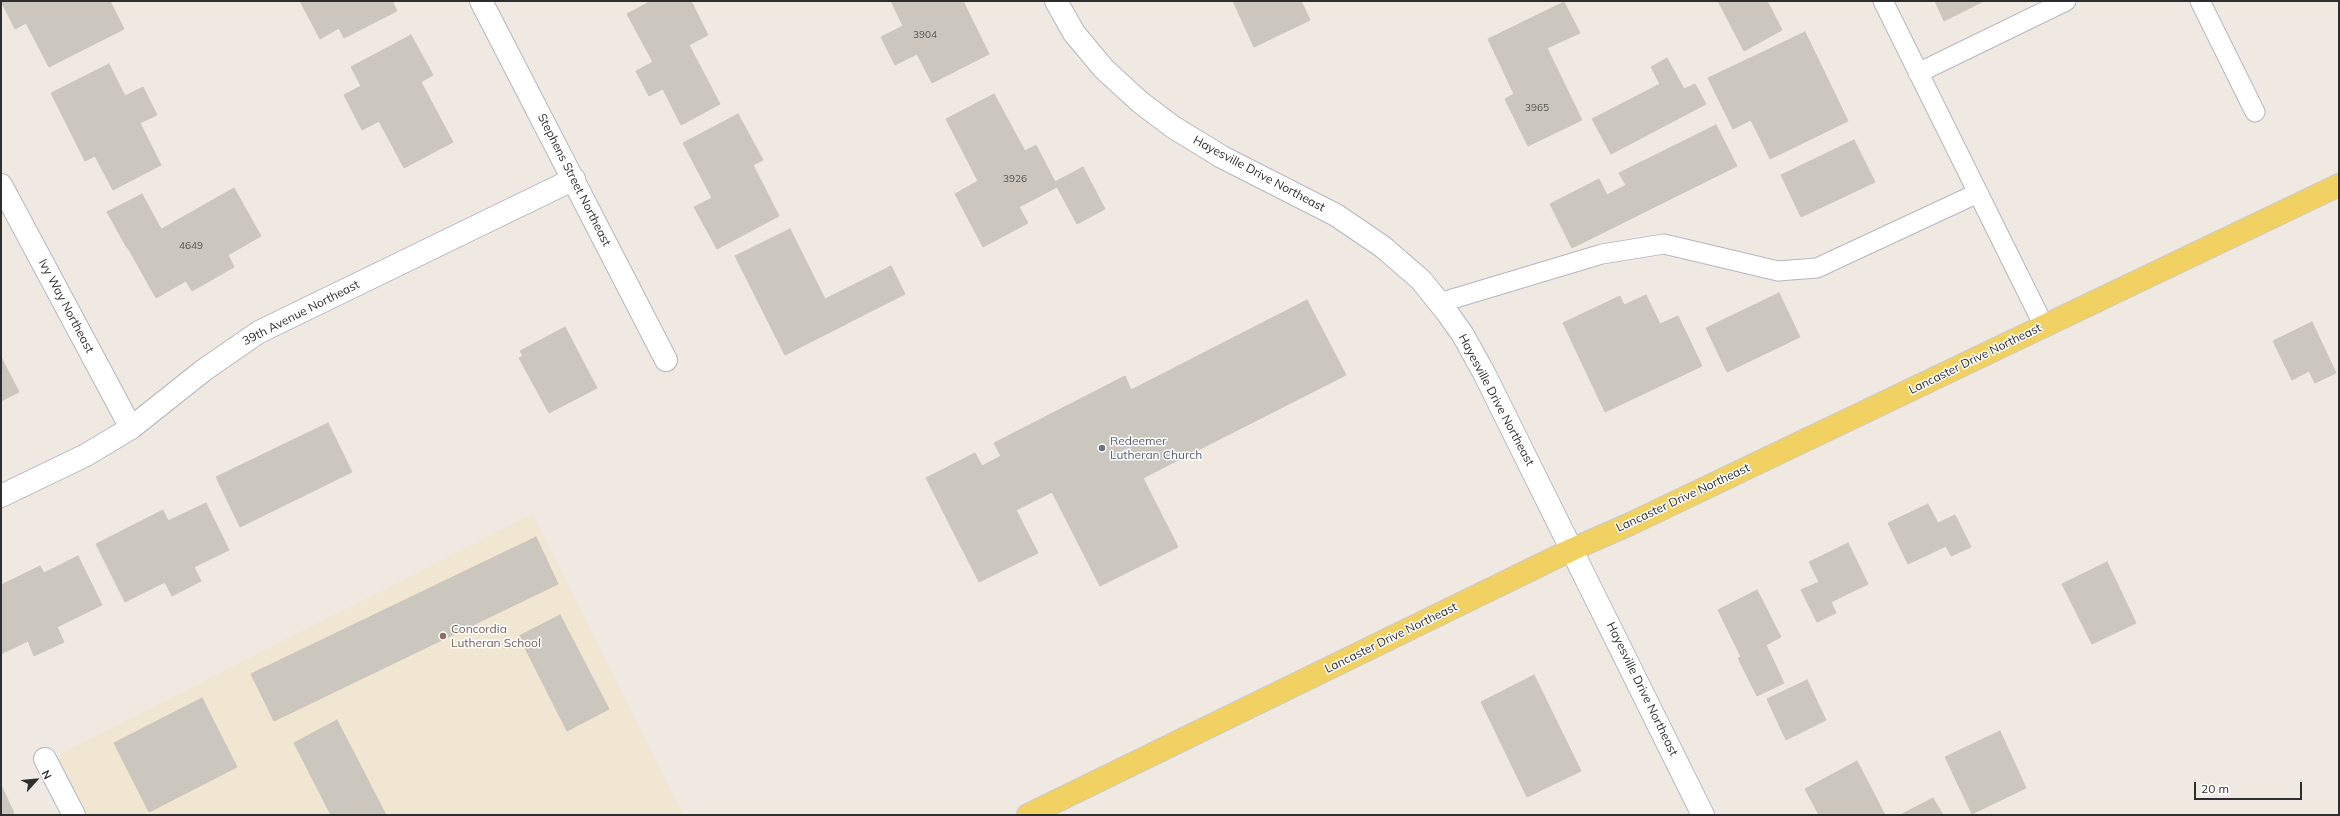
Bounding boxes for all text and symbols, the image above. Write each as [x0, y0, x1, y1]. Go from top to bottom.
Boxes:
house number: 3904 [913, 29, 937, 41]
house number: 3965 [1525, 102, 1549, 114]
street label: Stephens Street Northeast [534, 111, 614, 249]
street label: Hayesville Drive Northeast [1191, 133, 1327, 215]
house number: 3926 [1003, 173, 1027, 185]
house number: 4649 [179, 240, 203, 252]
street label: Ivy Way Northeast [35, 257, 97, 355]
street label: 39th Avenue Northeast [240, 277, 362, 349]
street label: Lancaster Drive Northeast [1906, 321, 2044, 397]
street label: Hayesville Drive Northeast [1455, 332, 1537, 468]
place label: Redeemer Lutheran Church [1110, 434, 1202, 462]
marker: Redeemer Lutheran Church [1097, 443, 1107, 453]
street label: Lancaster Drive Northeast [1614, 461, 1752, 535]
street label: Lancaster Drive Northeast [1322, 600, 1460, 676]
street label: Hayesville Drive Northeast [1603, 620, 1681, 758]
place label: Concordia Lutheran School [451, 622, 541, 650]
marker: Concordia Lutheran School [438, 631, 448, 641]
north arrow [16, 760, 56, 800]
text: N [39, 768, 55, 781]
scale bar [2196, 774, 2304, 800]
text: 20 m [2201, 781, 2229, 796]

